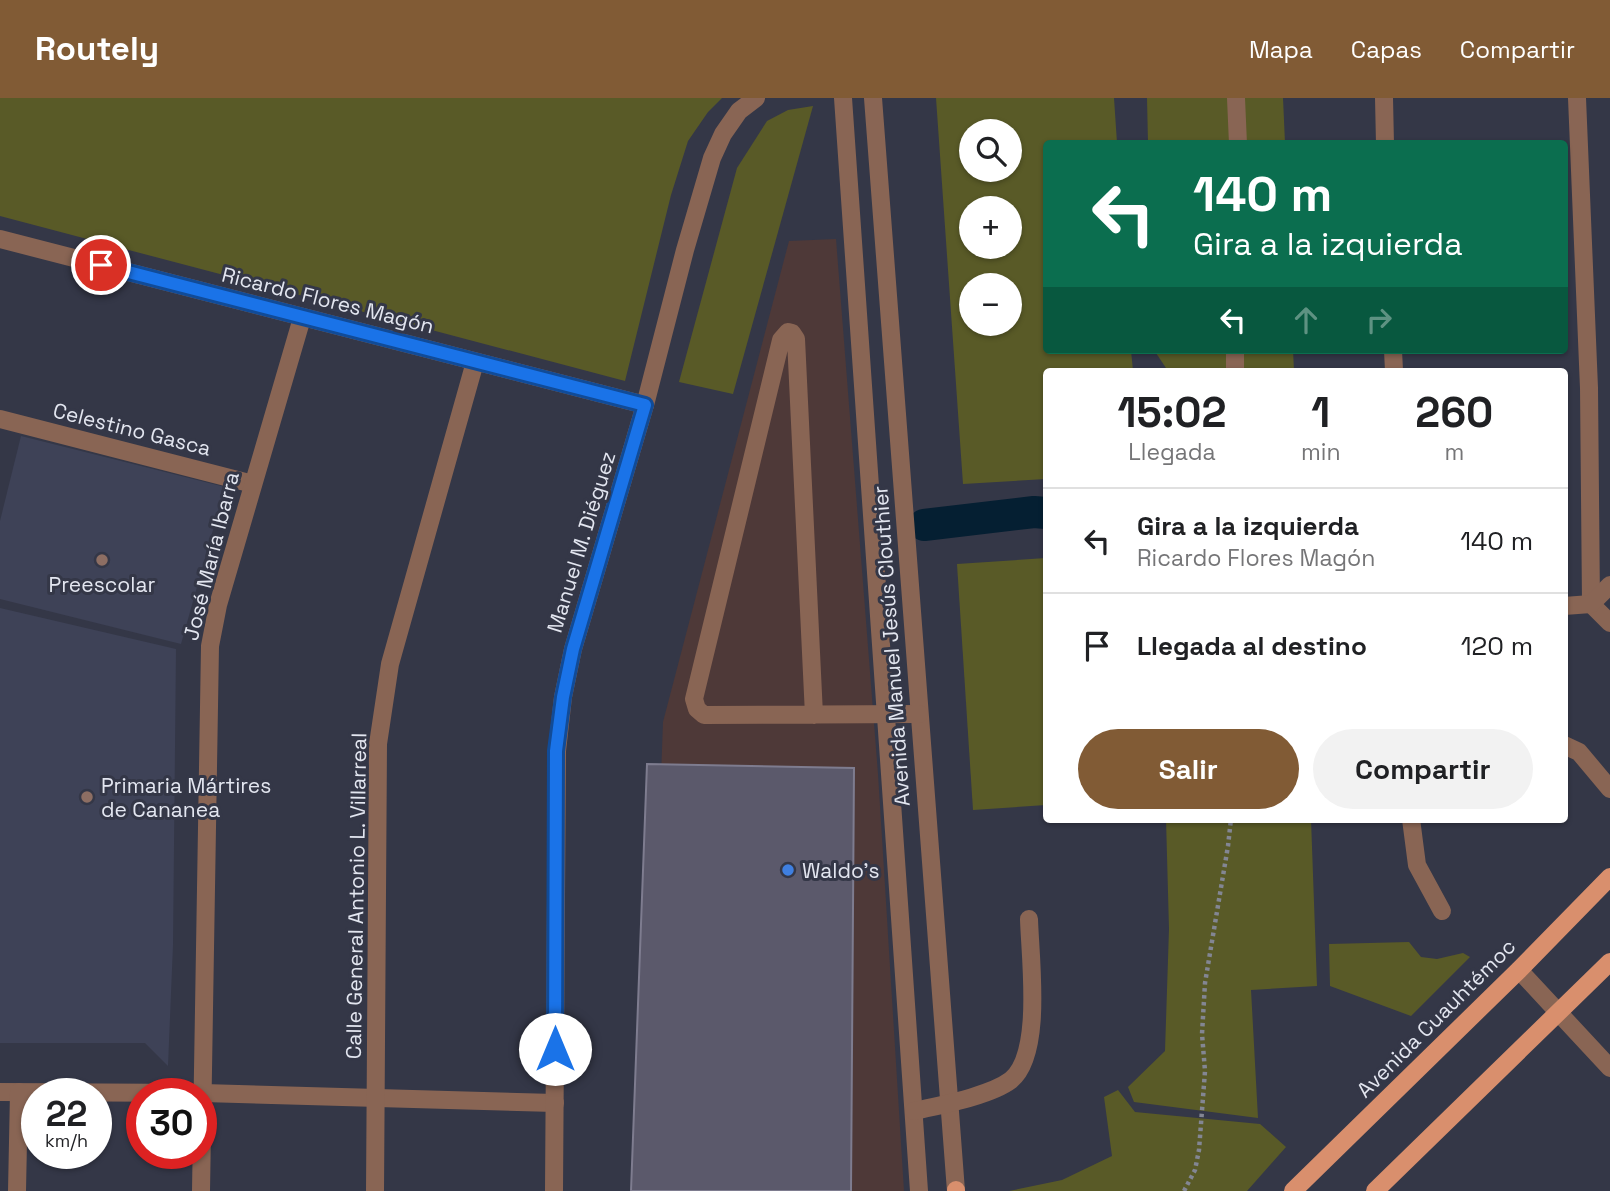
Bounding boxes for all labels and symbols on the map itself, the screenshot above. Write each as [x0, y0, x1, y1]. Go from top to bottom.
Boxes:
pin [71, 235, 131, 295]
street label: Ricardo Flores Magón [219, 261, 437, 339]
street label: Celestino Gasca [50, 396, 214, 462]
street label: Manuel M. Diéguez [541, 448, 621, 636]
street label: José María Ibarra [177, 469, 245, 643]
street label: Avenida Manuel Jesús Clouthier [866, 485, 916, 807]
marker: Preescolar [94, 552, 110, 568]
place label: Preescolar [49, 571, 155, 598]
street label: Calle General Antonio L. Villarreal [340, 733, 372, 1059]
place label: Primaria Mártires de Cananea [101, 772, 271, 823]
marker: Primaria Mártires de Cananea [79, 789, 95, 805]
place label: Waldo's [802, 857, 879, 884]
marker: Waldo's [780, 862, 796, 878]
street label: Avenida Cuauhtémoc [1351, 933, 1521, 1103]
position arrow [518, 1012, 592, 1086]
speed limit sign: 30 [126, 1078, 217, 1169]

